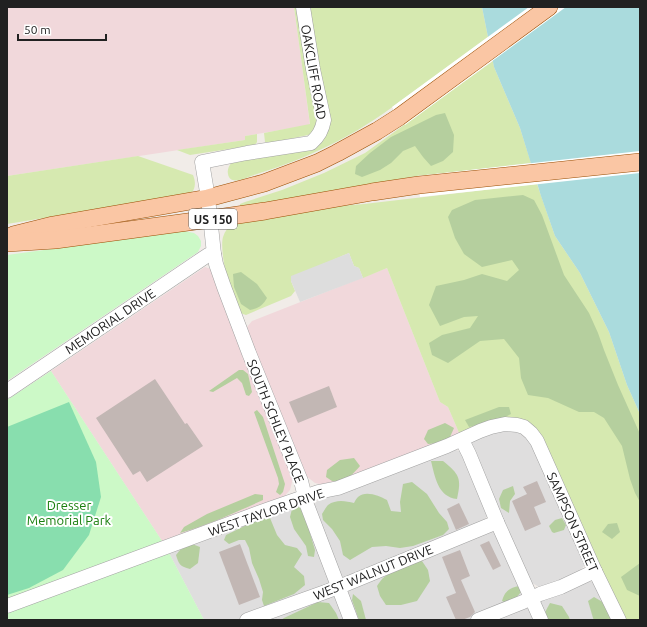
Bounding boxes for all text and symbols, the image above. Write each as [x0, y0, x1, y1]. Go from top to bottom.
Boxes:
scale bar [18, 16, 106, 42]
text: 50 m [24, 23, 51, 36]
street label: OAKCLIFF ROAD [299, 23, 329, 121]
road number: US 150 [189, 209, 237, 229]
street label: MEMORIAL DRIVE [62, 286, 158, 356]
street label: SOUTH SCHLEY PLACE [245, 357, 307, 485]
street label: SAMPSON STREET [545, 470, 601, 574]
street label: WEST TAYLOR DRIVE [206, 486, 326, 538]
park label: Dresser Memorial Park [27, 498, 112, 527]
street label: WEST WALNUT DRIVE [311, 542, 435, 602]

